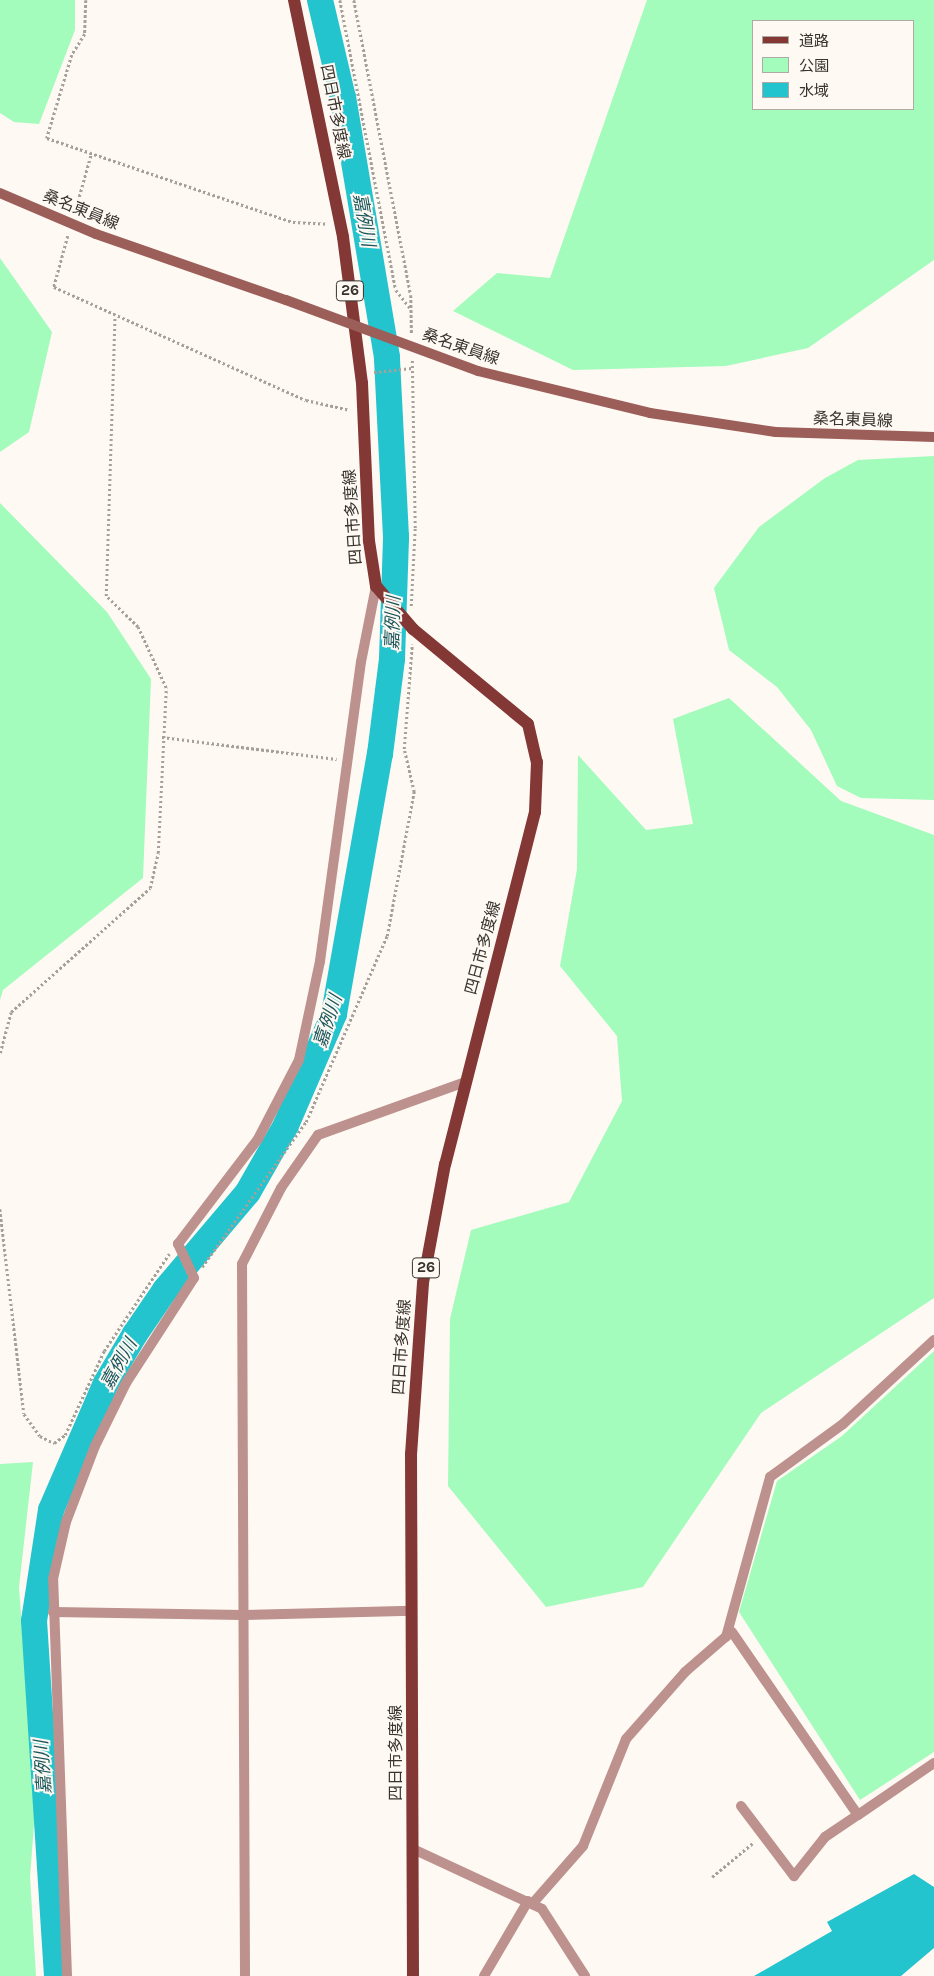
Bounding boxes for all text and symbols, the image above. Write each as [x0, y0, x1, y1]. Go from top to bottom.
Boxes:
legend [752, 20, 914, 110]
text: 道路 [799, 32, 829, 50]
text: 公園 [799, 57, 829, 75]
street label: 四日市多度線 [316, 63, 354, 161]
text: 水域 [799, 82, 829, 100]
street label: 桑名東員線 [40, 186, 122, 234]
water label: 嘉例川 [349, 192, 379, 248]
road number: 26 [335, 278, 365, 304]
street label: 桑名東員線 [420, 325, 502, 369]
street label: 桑名東員線 [813, 409, 893, 431]
street label: 四日市多度線 [340, 468, 366, 566]
water label: 嘉例川 [381, 596, 405, 650]
street label: 四日市多度線 [461, 899, 505, 997]
water label: 嘉例川 [309, 992, 347, 1050]
road number: 26 [411, 1256, 441, 1280]
street label: 四日市多度線 [389, 1298, 415, 1396]
water label: 嘉例川 [96, 1335, 142, 1393]
street label: 四日市多度線 [386, 1705, 406, 1801]
water label: 嘉例川 [30, 1739, 56, 1795]

